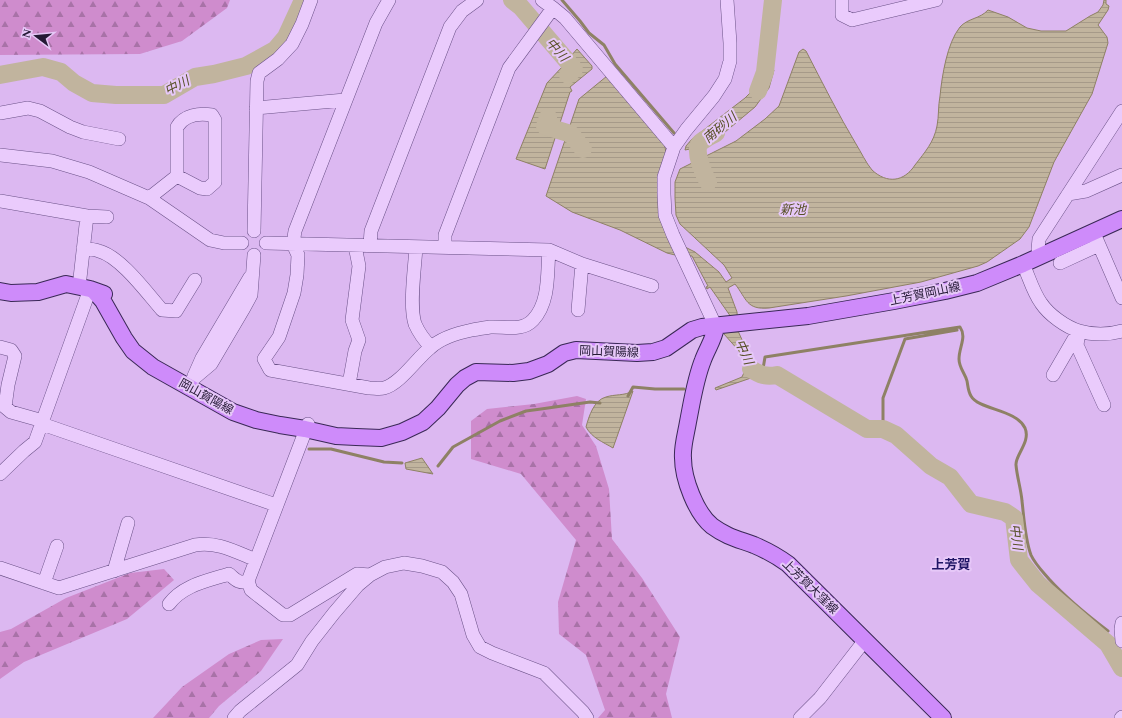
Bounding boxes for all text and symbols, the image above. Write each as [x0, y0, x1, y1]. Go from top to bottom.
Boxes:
north arrow [16, 16, 56, 56]
text: N [17, 27, 36, 40]
water label: 中川 [541, 34, 574, 68]
water label: 中川 [161, 70, 195, 101]
water label: 南砂川 [699, 107, 743, 148]
water label: 新池 [780, 200, 808, 220]
street label: 上芳賀岡山線 [888, 277, 962, 311]
water label: 中川 [730, 336, 759, 370]
street label: 岡山賀陽線 [579, 341, 639, 363]
street label: 岡山賀陽線 [175, 374, 237, 420]
water label: 中川 [1004, 523, 1028, 553]
street label: 上芳賀大窪線 [777, 555, 843, 619]
district label: 上芳賀 [931, 555, 971, 575]

